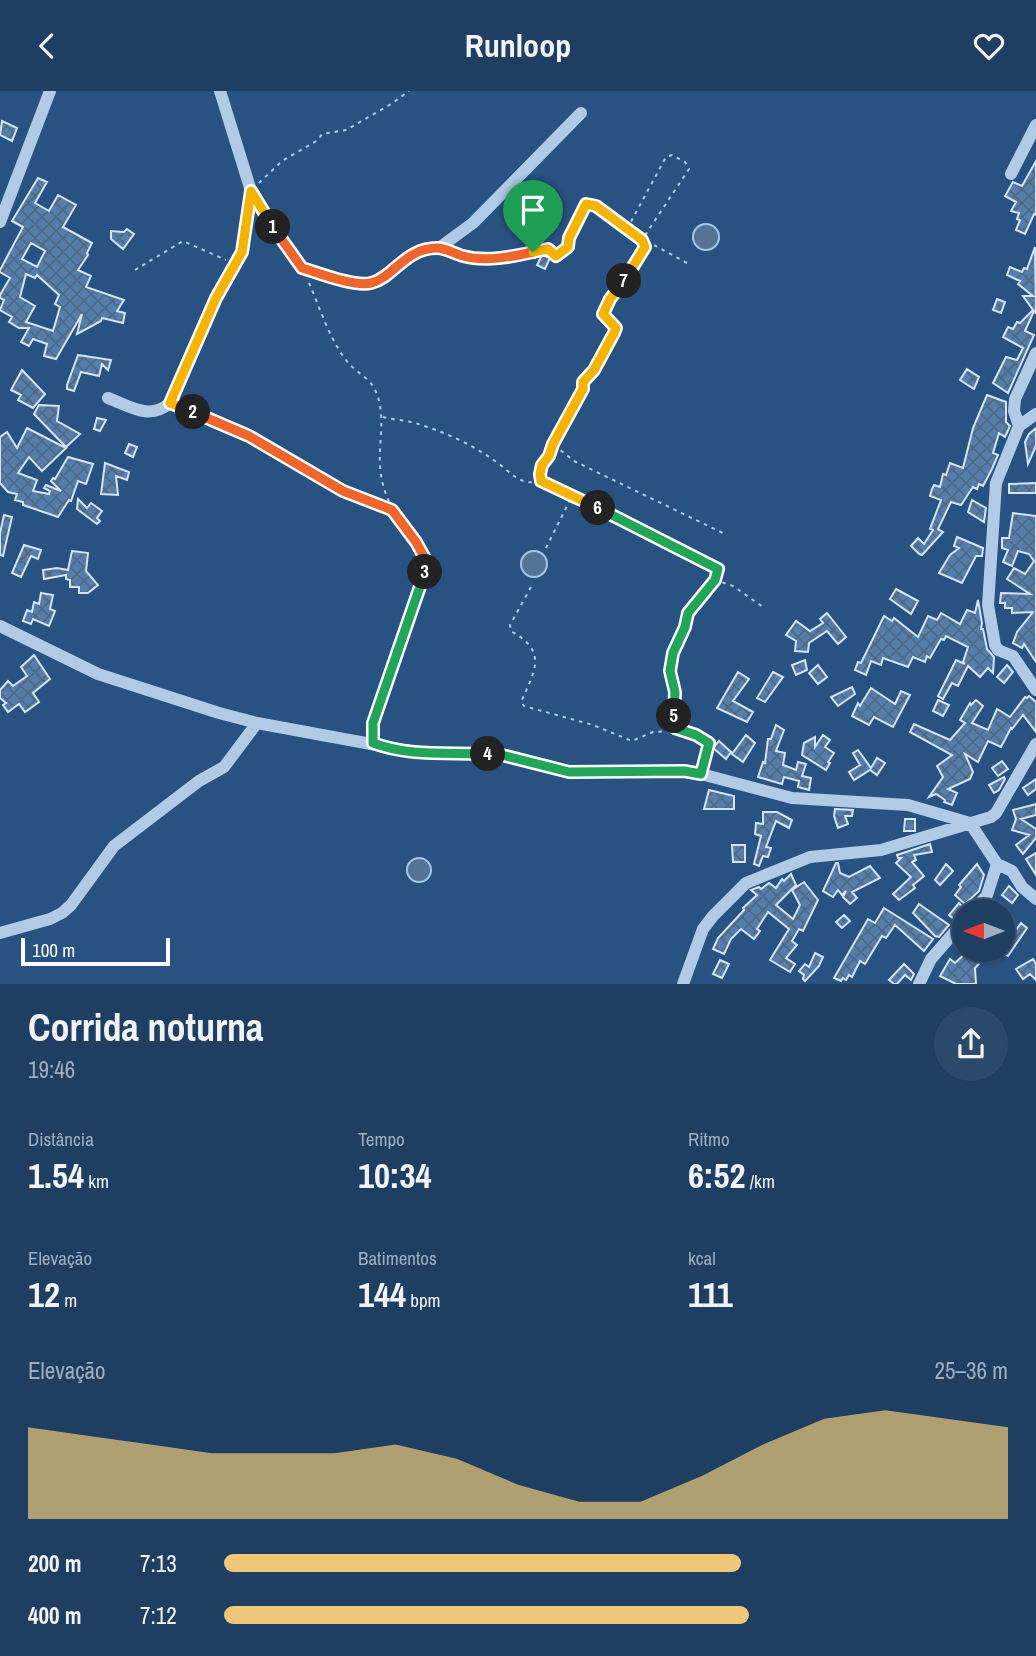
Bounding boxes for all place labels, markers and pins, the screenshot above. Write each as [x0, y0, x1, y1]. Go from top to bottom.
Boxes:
pin [503, 180, 563, 252]
pin: 1 [256, 209, 290, 245]
pin: 7 [606, 263, 642, 299]
pin: 2 [176, 395, 210, 429]
pin: 6 [580, 491, 616, 525]
pin: 3 [408, 554, 442, 589]
pin: 5 [656, 699, 692, 733]
pin: 4 [470, 737, 505, 771]

